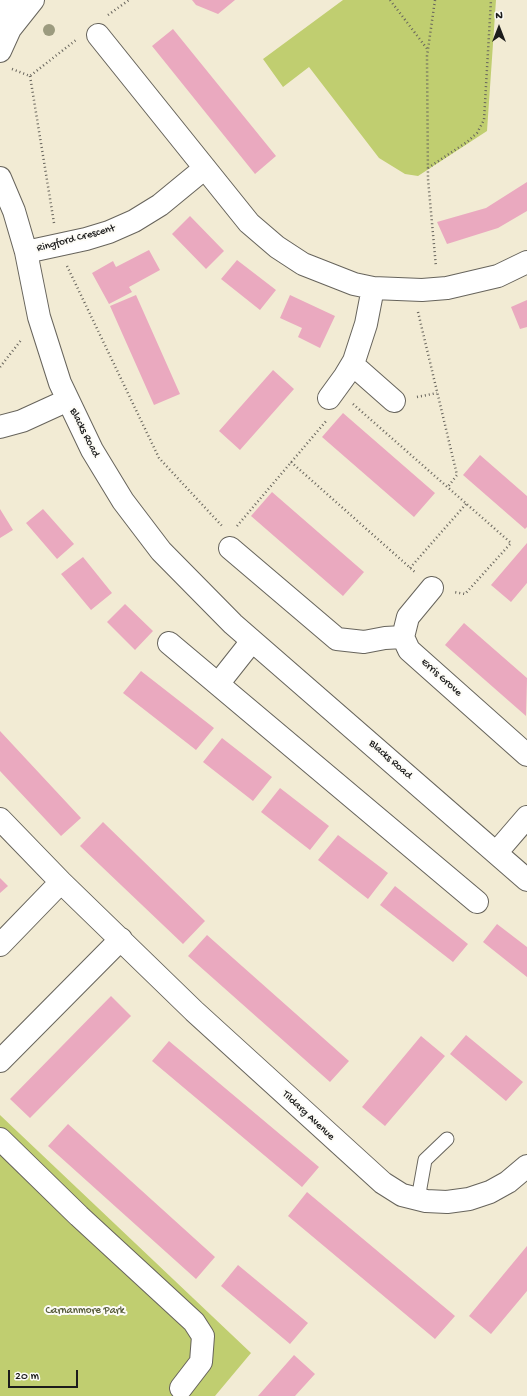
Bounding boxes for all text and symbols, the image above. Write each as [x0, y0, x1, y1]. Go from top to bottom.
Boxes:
north arrow [479, 8, 519, 48]
text: N [495, 10, 503, 22]
street label: Ringford Crescent [35, 222, 117, 256]
street label: Blacks Road [66, 406, 102, 460]
street label: Erris Grove [418, 656, 464, 700]
street label: Blacks Road [365, 737, 415, 783]
street label: Tildarg Avenue [279, 1088, 337, 1144]
park label: Carnanmore Park [45, 1304, 125, 1318]
scale bar [10, 1362, 80, 1388]
text: 20 m [15, 1370, 39, 1384]

